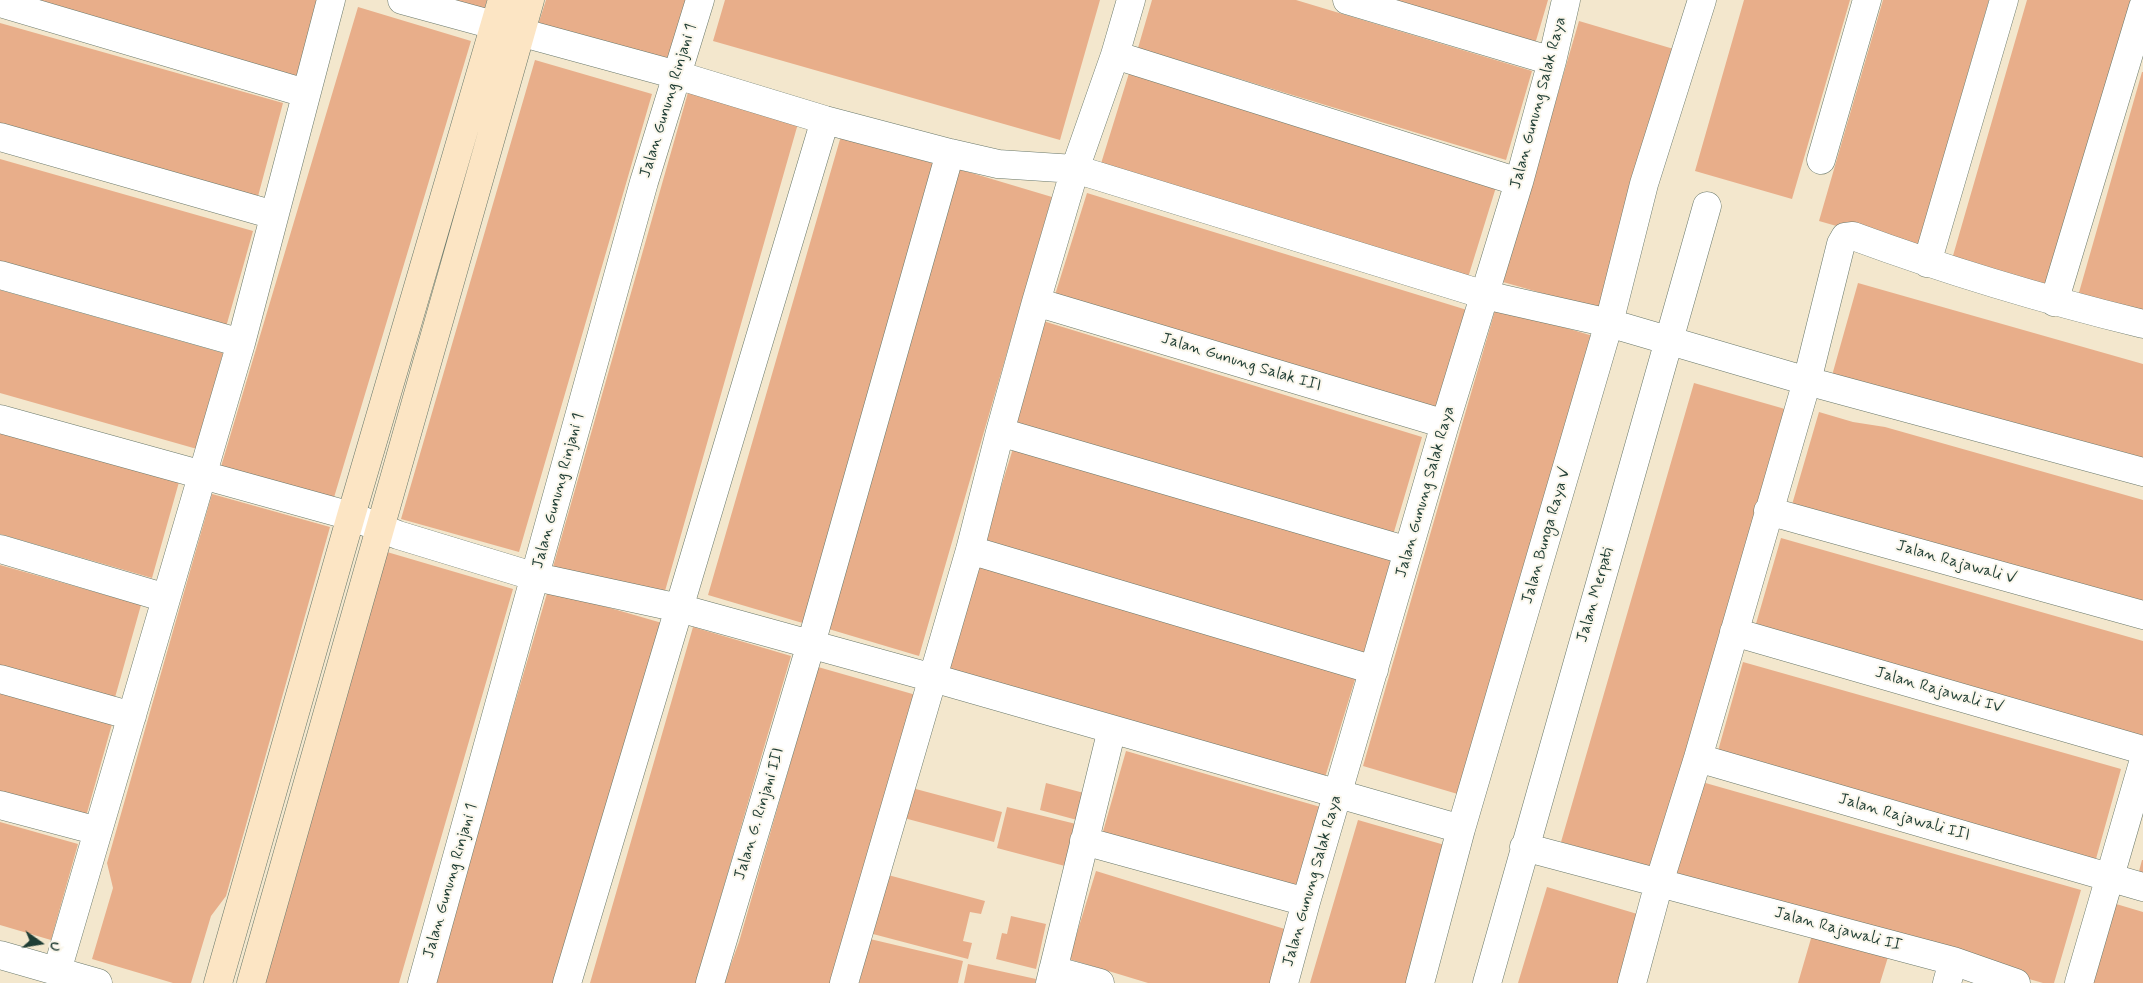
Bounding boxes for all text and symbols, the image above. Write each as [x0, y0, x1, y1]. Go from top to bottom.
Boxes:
street label: Jalan Gunung Salak Raya [1507, 15, 1571, 191]
street label: Jalan Gunung Rinjani 1 [636, 22, 702, 180]
street label: Jalan Gunung Salak III [1159, 329, 1323, 397]
street label: Jalan Gunung Salak Raya [1392, 404, 1460, 580]
street label: Jalan Gunung Rinjani 1 [529, 411, 589, 571]
street label: Jalan Bunga Raya V [1518, 466, 1576, 606]
street label: Jalan Rajawali V [1894, 537, 2018, 589]
street label: Jalan Merpati [1573, 545, 1619, 645]
street label: Jalan Rajawali IV [1873, 664, 2005, 718]
street label: Jalan G. Rinjani III [731, 746, 789, 882]
street label: Jalan Rajawali III [1836, 790, 1972, 846]
street label: Jalan Gunung Salak Raya [1279, 793, 1347, 969]
street label: Jalan Gunung Rinjani 1 [420, 801, 482, 961]
street label: Jalan Rajawali II [1772, 904, 1904, 956]
north arrow [15, 918, 65, 968]
text: U [45, 940, 64, 953]

